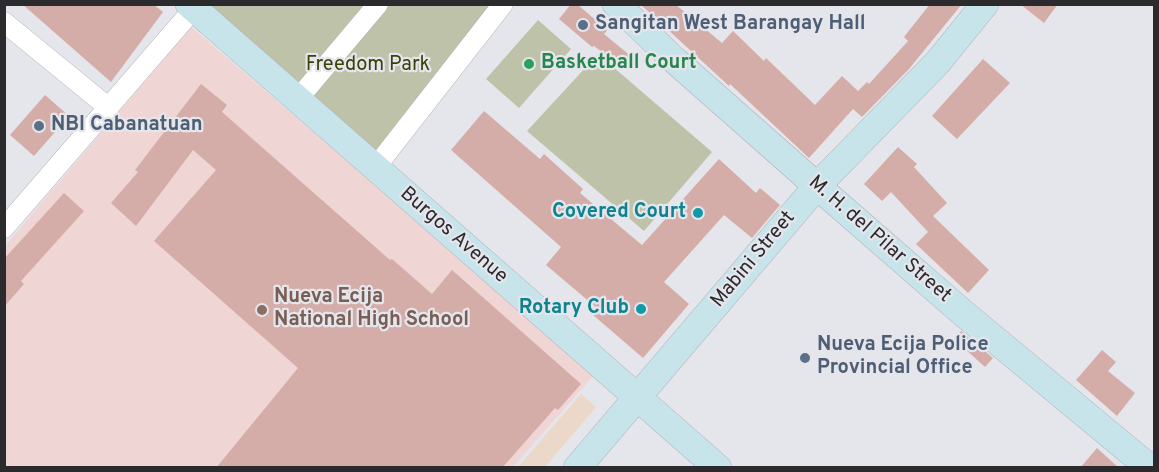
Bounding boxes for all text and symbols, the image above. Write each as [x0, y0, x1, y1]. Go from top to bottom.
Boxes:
place label: Sangitan West Barangay Hall [595, 13, 866, 37]
marker: Sangitan West Barangay Hall [576, 18, 590, 32]
place label: Basketball Court [541, 52, 697, 76]
park label: Freedom Park [306, 54, 430, 78]
marker: Basketball Court [522, 57, 536, 71]
place label: NBI Cabanatuan [51, 114, 203, 138]
marker: NBI Cabanatuan [32, 119, 46, 133]
street label: M. H. del Pilar Street [803, 171, 955, 309]
street label: Burgos Avenue [394, 183, 512, 289]
place label: Covered Court [552, 201, 686, 225]
marker: Covered Court [691, 206, 705, 220]
street label: Mabini Street [707, 207, 801, 313]
place label: Nueva Ecija National High School [274, 286, 469, 333]
place label: Rotary Club [519, 297, 629, 321]
marker: Rotary Club [634, 302, 648, 316]
marker: Nueva Ecija National High School [255, 303, 269, 317]
place label: Nueva Ecija Police Provincial Office [817, 334, 989, 381]
marker: Nueva Ecija Police Provincial Office [798, 351, 812, 365]

